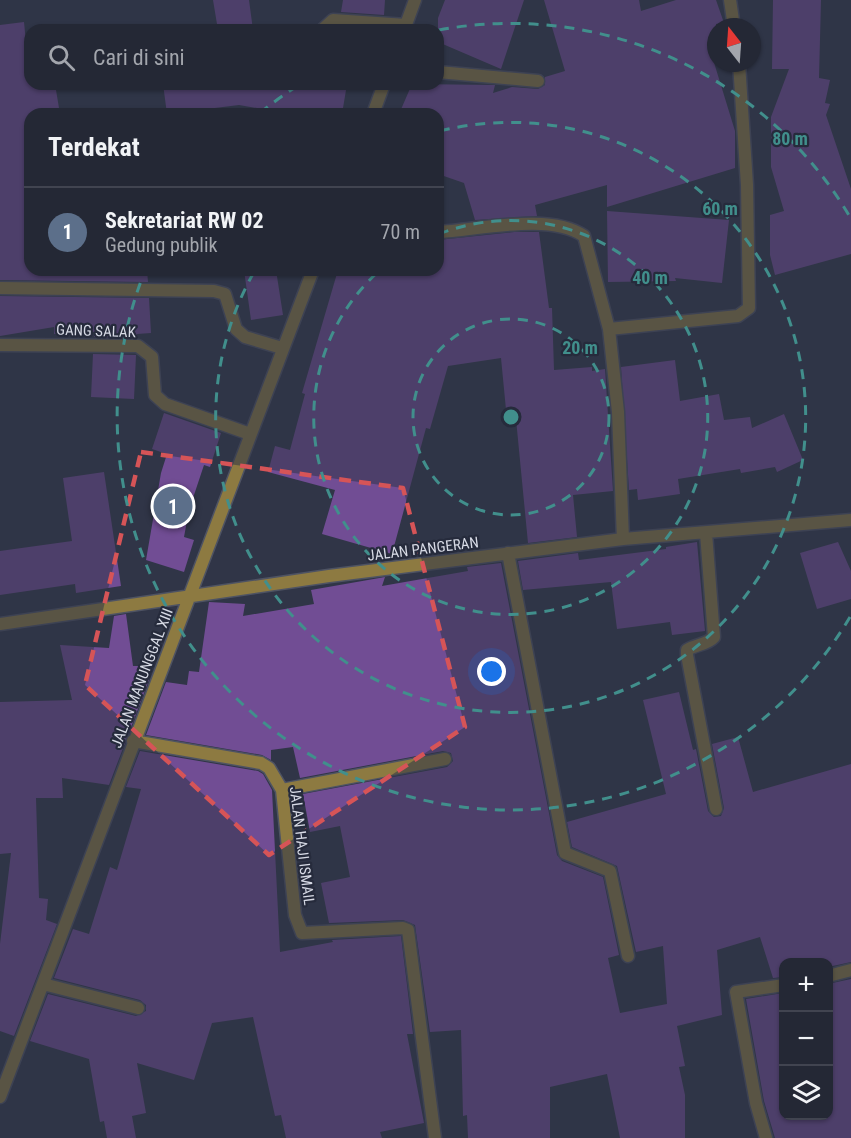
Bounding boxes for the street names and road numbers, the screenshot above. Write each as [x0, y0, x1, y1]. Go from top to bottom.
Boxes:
street label: GANG SALAK [56, 321, 137, 341]
street label: JALAN PANGERAN [366, 533, 480, 565]
street label: JALAN MANUNGGAL XIII [107, 606, 177, 750]
street label: JALAN HAJI ISMAIL [286, 786, 318, 906]

